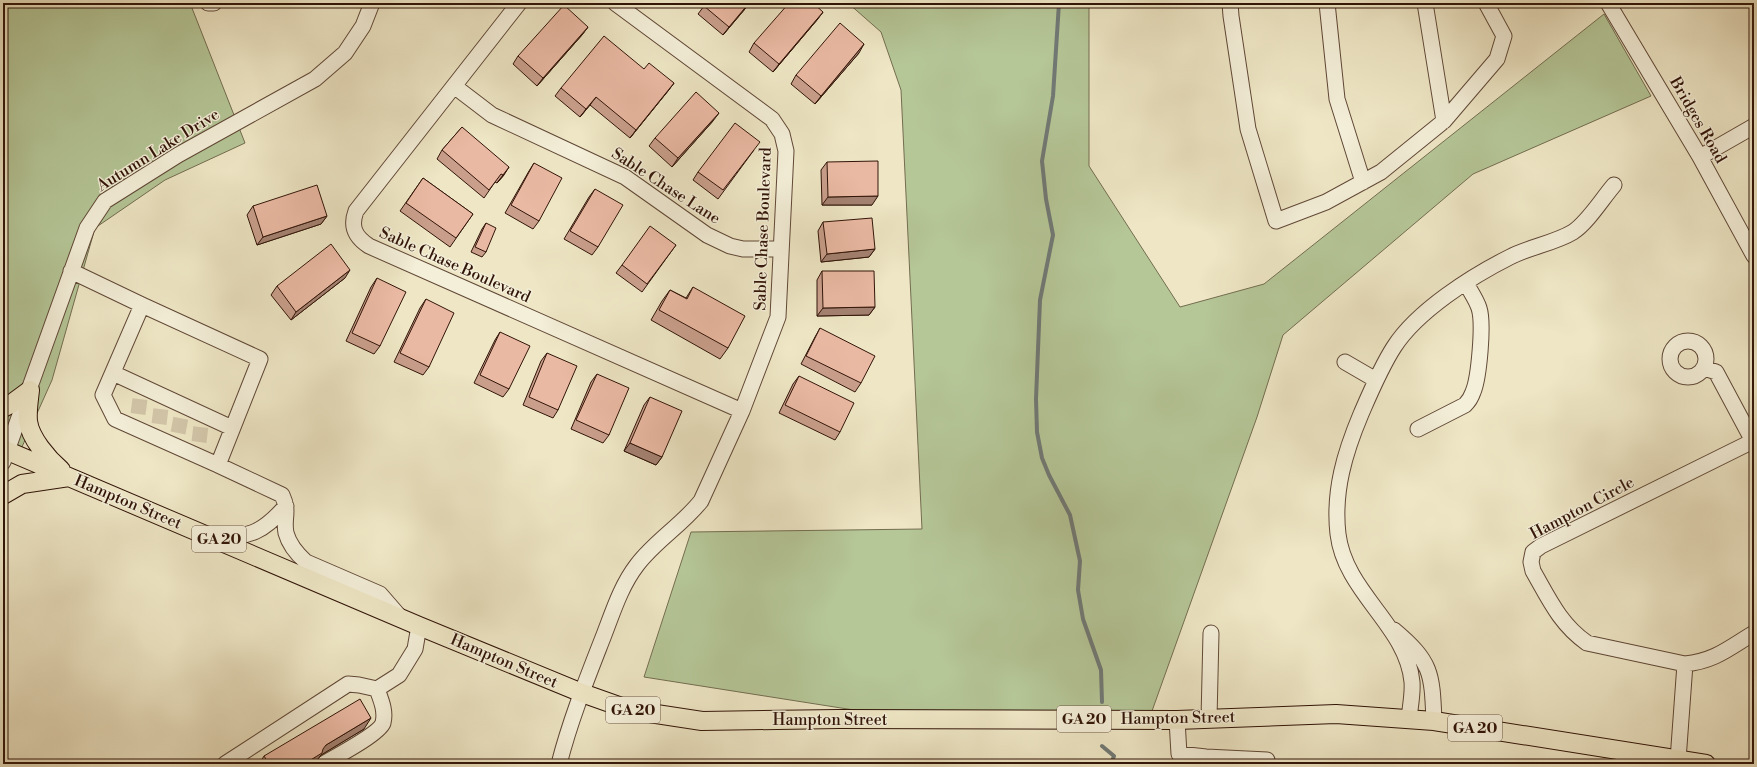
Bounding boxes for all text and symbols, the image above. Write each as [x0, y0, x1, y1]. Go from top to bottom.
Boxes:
street label: Bridges Road [1665, 72, 1731, 167]
street label: Autumn Lake Drive [92, 104, 223, 196]
street label: Sable Chase Lane [608, 143, 724, 229]
street label: Sable Chase Boulevard [750, 147, 776, 311]
street label: Sable Chase Boulevard [376, 223, 534, 307]
street label: Hampton Street [71, 470, 185, 534]
street label: Hampton Circle [1526, 472, 1638, 544]
road number: GA 20 [192, 526, 246, 552]
street label: Hampton Street [447, 629, 561, 693]
road number: GA 20 [606, 697, 660, 723]
road number: GA 20 [1057, 706, 1111, 732]
street label: Hampton Street [1120, 707, 1236, 729]
street label: Hampton Street [773, 710, 888, 730]
road number: GA 20 [1448, 715, 1502, 741]

